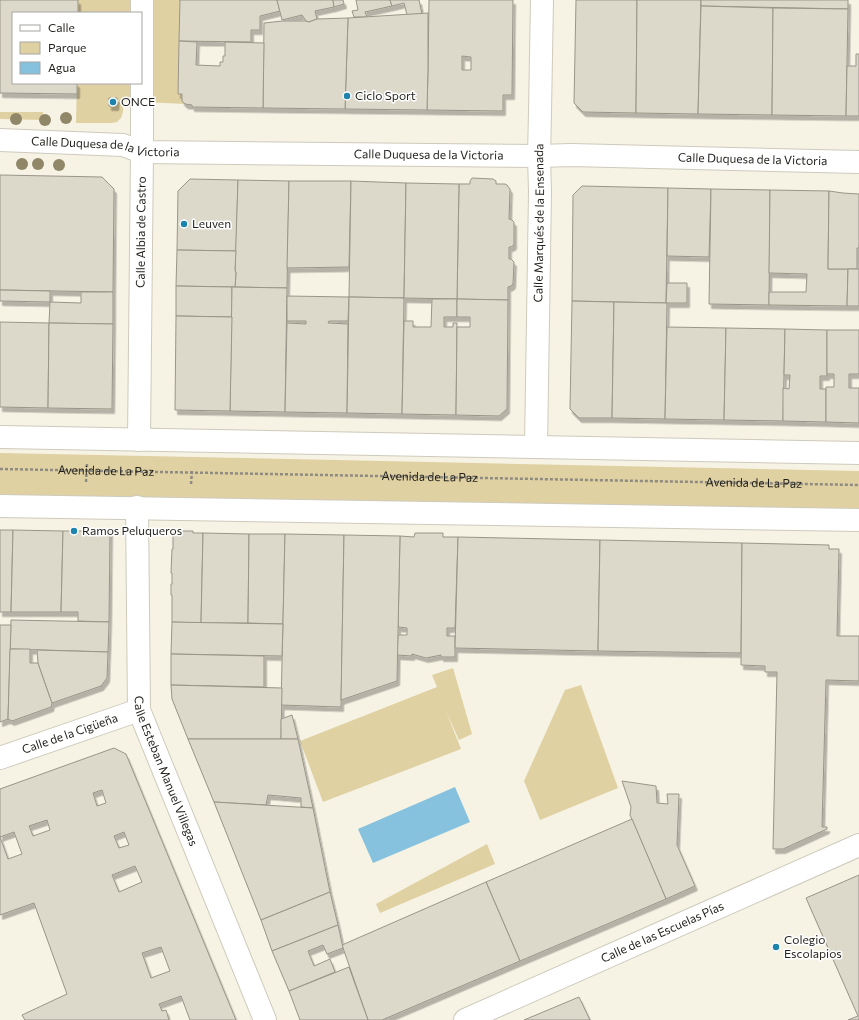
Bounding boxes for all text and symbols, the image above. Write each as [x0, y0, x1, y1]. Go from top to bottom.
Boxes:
legend [12, 12, 142, 84]
text: Calle [48, 20, 75, 34]
text: Parque [48, 40, 86, 54]
text: Agua [48, 60, 76, 74]
place label: Ciclo Sport [355, 88, 416, 102]
marker: Ciclo Sport [342, 91, 352, 101]
place label: ONCE [121, 94, 155, 108]
marker: ONCE [108, 97, 118, 107]
street label: Calle Duquesa de la Victoria [31, 133, 180, 158]
street label: Calle Marqués de la Ensenada [530, 143, 546, 303]
street label: Calle Duquesa de la Victoria [354, 146, 504, 162]
street label: Calle Duquesa de la Victoria [678, 150, 828, 167]
street label: Calle Albia de Castro [133, 176, 148, 288]
place label: Leuven [192, 216, 231, 230]
marker: Leuven [179, 219, 189, 229]
street label: Avenida de La Paz [58, 462, 154, 478]
street label: Avenida de La Paz [382, 468, 478, 484]
street label: Avenida de La Paz [706, 474, 802, 490]
place label: Ramos Peluqueros [82, 523, 182, 537]
marker: Ramos Peluqueros [69, 526, 79, 536]
street label: Calle Esteban Manuel Villegas [133, 696, 201, 848]
street label: Calle de la Cigüeña [20, 710, 119, 756]
street label: Calle de las Escuelas Pías [598, 898, 726, 965]
place label: Colegio Escolapios [784, 932, 842, 960]
marker: Colegio Escolapios [771, 942, 781, 952]

